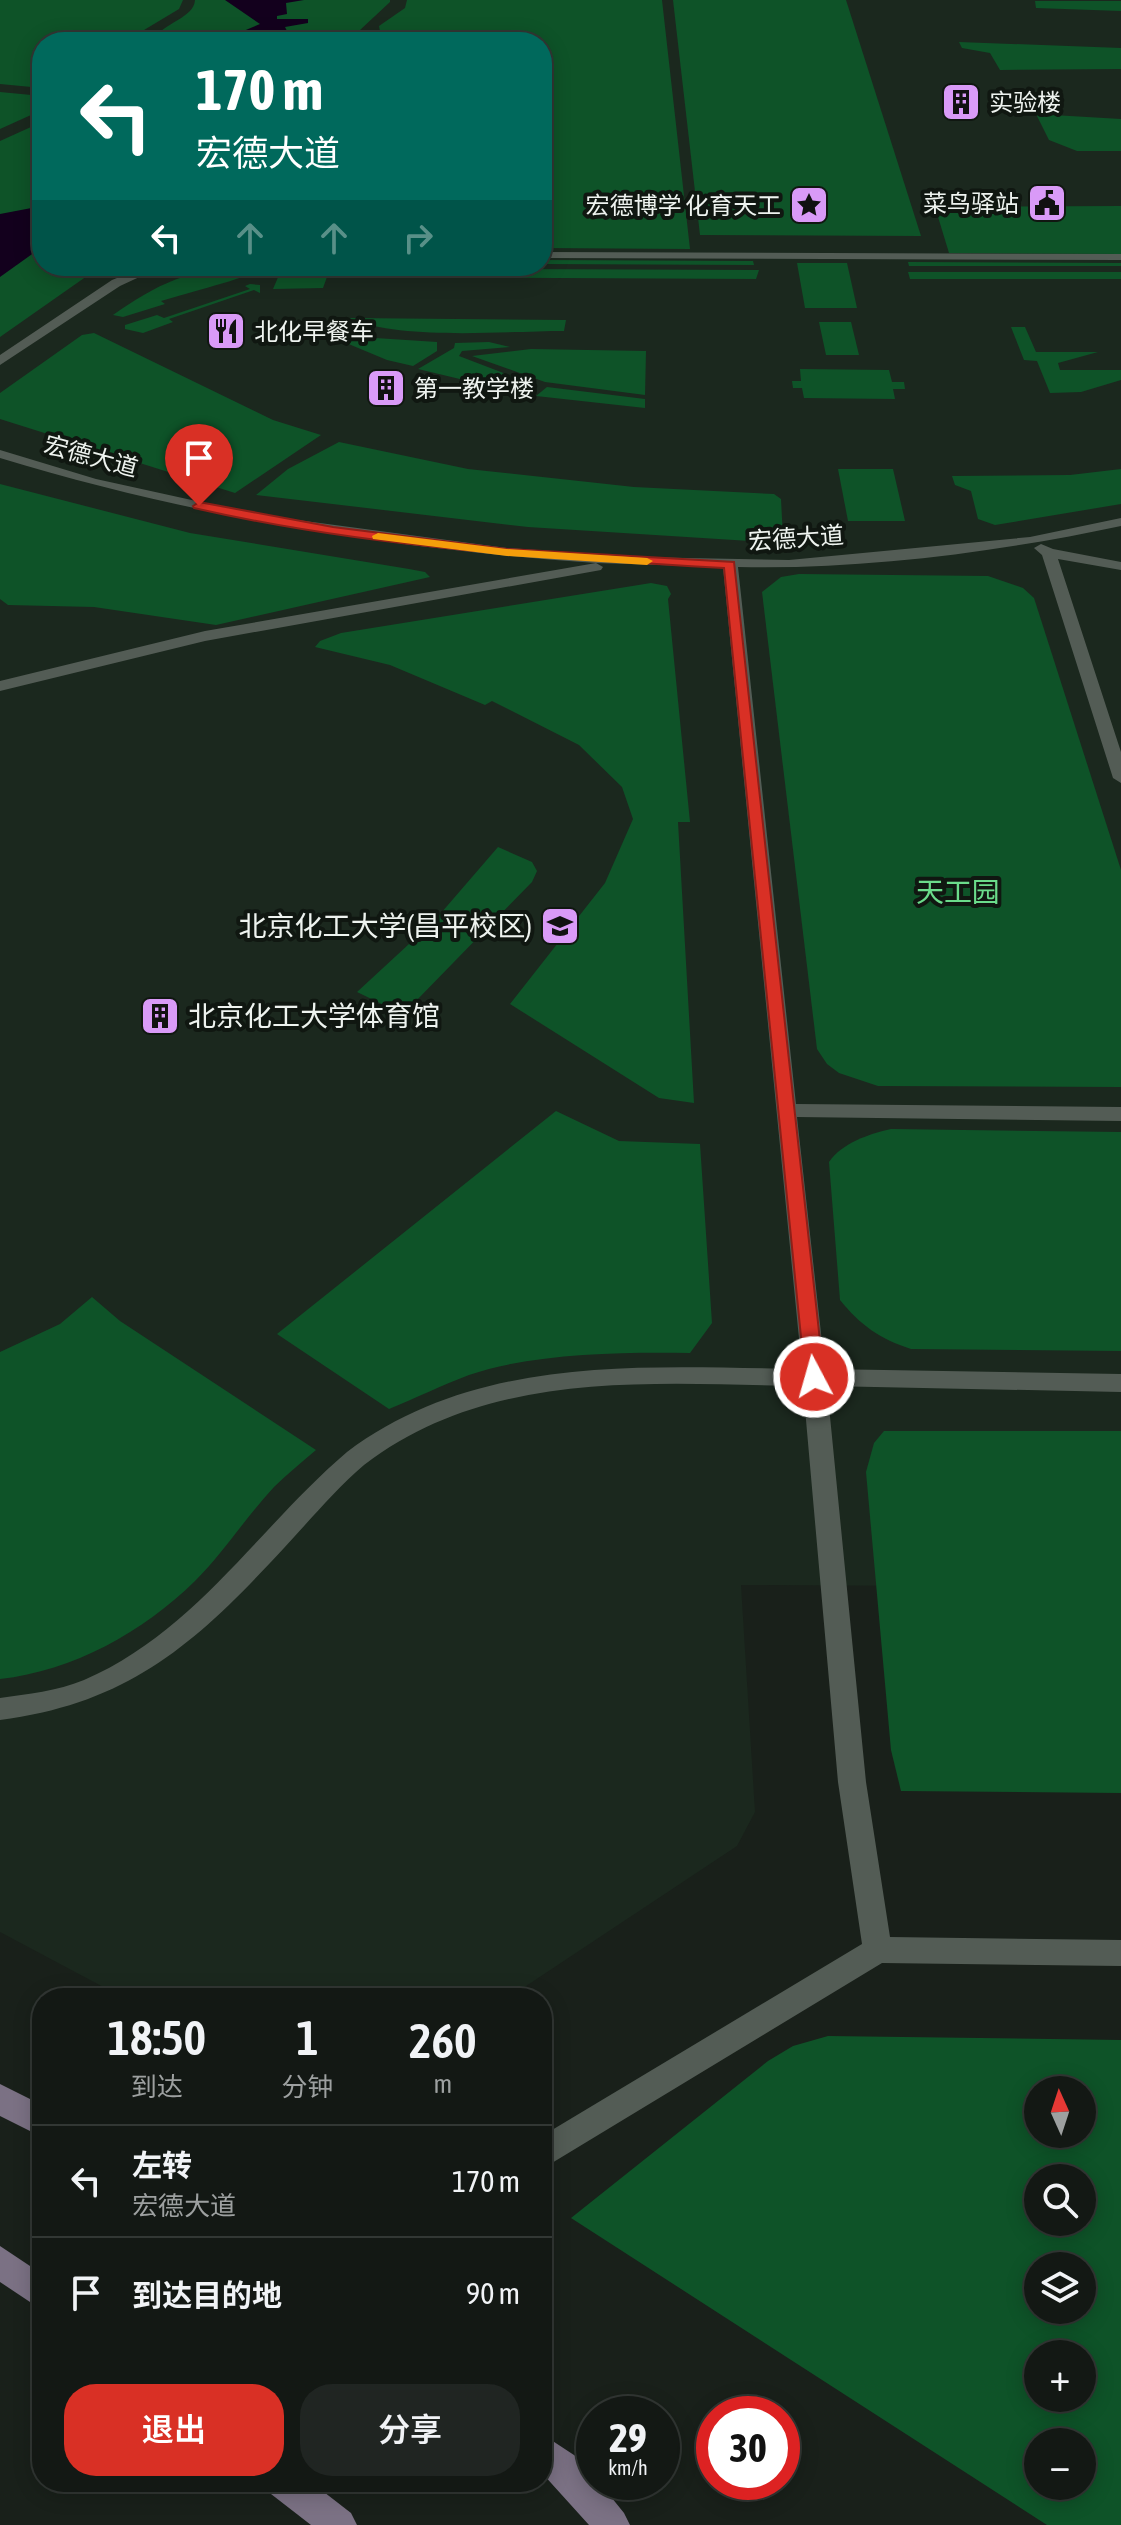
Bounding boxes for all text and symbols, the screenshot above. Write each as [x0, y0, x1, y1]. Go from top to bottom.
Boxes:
text: 170 m [196, 58, 323, 122]
icon: left [64, 64, 168, 168]
building icon: 实验楼 [940, 81, 982, 123]
place label: 实验楼 [989, 89, 1061, 116]
text: 宏德大道 [196, 132, 340, 174]
public building icon: 菜鸟驿站 [1026, 182, 1068, 224]
place icon: 宏德博学 化育天工 [788, 184, 830, 226]
place label: 菜鸟驿站 [923, 190, 1019, 217]
place label: 宏德博学 化育天工 [586, 192, 781, 219]
icon: left [144, 216, 188, 260]
icon: ahead [228, 216, 272, 260]
icon: ahead [312, 216, 356, 260]
icon: right [396, 216, 440, 260]
restaurant icon: 北化早餐车 [205, 310, 247, 352]
place label: 北化早餐车 [254, 318, 374, 345]
building icon: 第一教学楼 [365, 367, 407, 409]
place label: 第一教学楼 [414, 375, 534, 402]
pin [165, 424, 233, 506]
street label: 宏德大道 [41, 431, 141, 481]
icon: arrive [177, 436, 221, 480]
street label: 宏德大道 [747, 521, 845, 555]
park label: 天工园 [916, 876, 1000, 908]
school or university icon: 北京化工大学(昌平校区) [539, 905, 581, 947]
place label: 北京化工大学(昌平校区) [239, 910, 532, 942]
building icon: 北京化工大学体育馆 [139, 995, 181, 1037]
place label: 北京化工大学体育馆 [188, 1000, 440, 1032]
position arrow [772, 1335, 856, 1419]
text: 18:50 [107, 2010, 206, 2065]
text: 1 [296, 2010, 319, 2065]
text: 260 [409, 2013, 477, 2068]
text: m [433, 2069, 452, 2099]
text: 到达 [131, 2072, 183, 2102]
text: 分钟 [282, 2072, 334, 2102]
north arrow [1024, 2076, 1096, 2148]
map controls [1024, 2076, 1096, 2500]
text: 左转 [132, 2148, 192, 2182]
icon: left [64, 2159, 108, 2203]
text: 170 m [452, 2164, 520, 2198]
button: search [1024, 2164, 1096, 2236]
text: 宏德大道 [132, 2191, 236, 2221]
button: layers [1024, 2252, 1096, 2324]
icon: arrive [64, 2271, 108, 2315]
text: 90 m [466, 2276, 520, 2310]
text: 到达目的地 [132, 2278, 282, 2312]
button: + [1024, 2340, 1096, 2412]
button: 退出 [64, 2384, 284, 2476]
button: 分享 [300, 2384, 520, 2476]
speed limit sign: 30 [696, 2396, 800, 2500]
text: 29 [609, 2415, 647, 2460]
button: − [1024, 2428, 1096, 2500]
text: km/h [608, 2456, 648, 2479]

